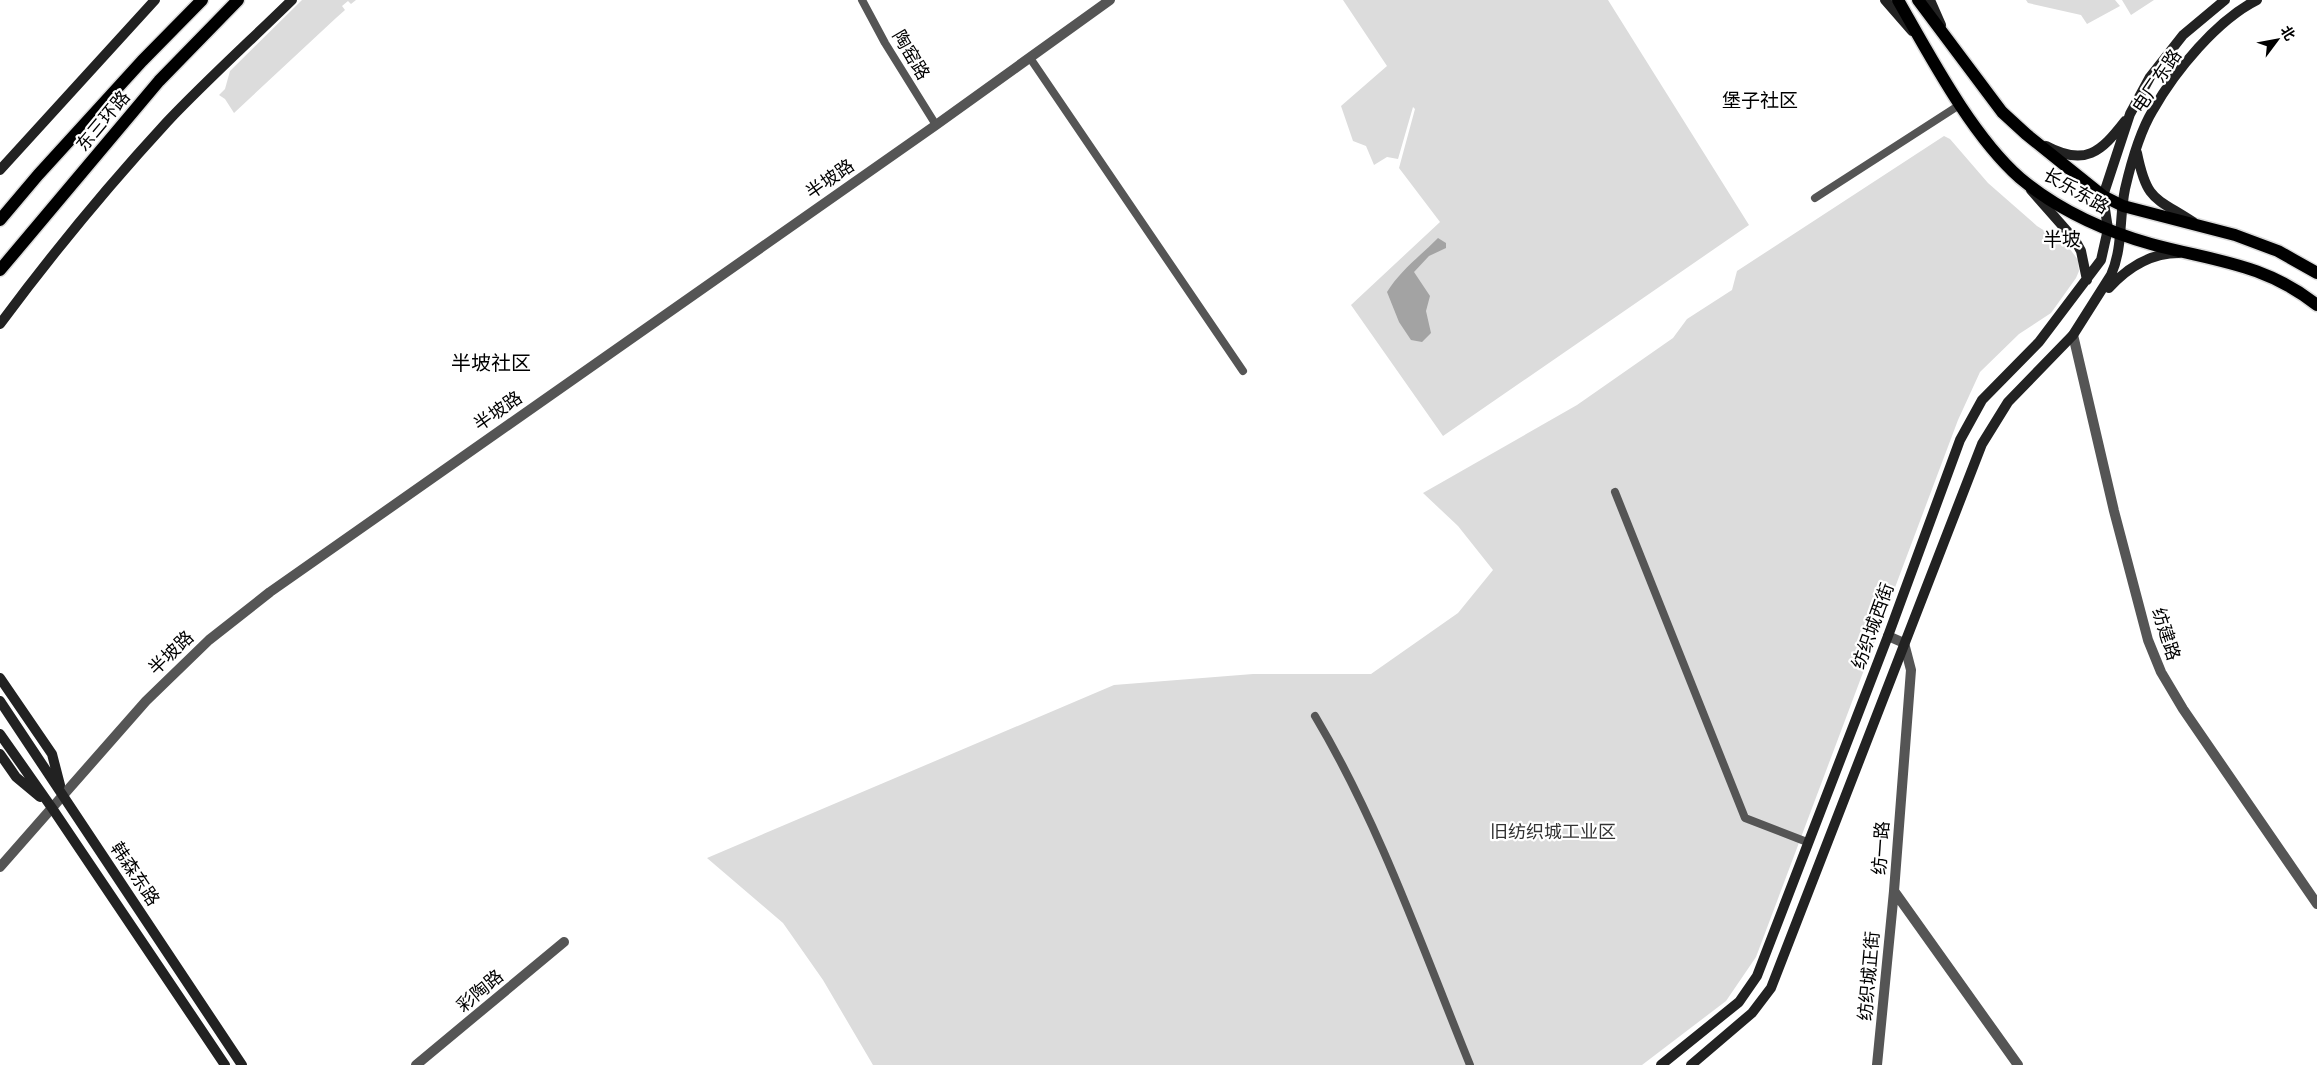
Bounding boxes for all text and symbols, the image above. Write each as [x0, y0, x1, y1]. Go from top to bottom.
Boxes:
north arrow [2252, 15, 2302, 65]
text: 北 [2277, 23, 2299, 44]
street label: 陶窑路 [888, 26, 934, 84]
street label: 电厂东路 [2128, 45, 2186, 117]
street label: 东三环路 [71, 86, 135, 156]
district label: 堡子社区 [1722, 89, 1798, 113]
street label: 半坡路 [802, 155, 858, 203]
street label: 长乐东路 [2039, 163, 2113, 219]
district label: 半坡 [2043, 228, 2081, 252]
district label: 半坡社区 [451, 351, 531, 376]
street label: 半坡路 [470, 387, 526, 435]
street label: 纺织城西街 [1847, 580, 1899, 672]
street label: 纺建路 [2147, 605, 2185, 663]
street label: 半坡路 [144, 626, 198, 680]
street label: 纺一路 [1868, 820, 1894, 876]
park label: 旧纺织城工业区 [1490, 821, 1616, 843]
street label: 韩森东路 [106, 838, 164, 910]
street label: 纺织城正街 [1854, 930, 1884, 1022]
street label: 彩陶路 [452, 965, 508, 1017]

